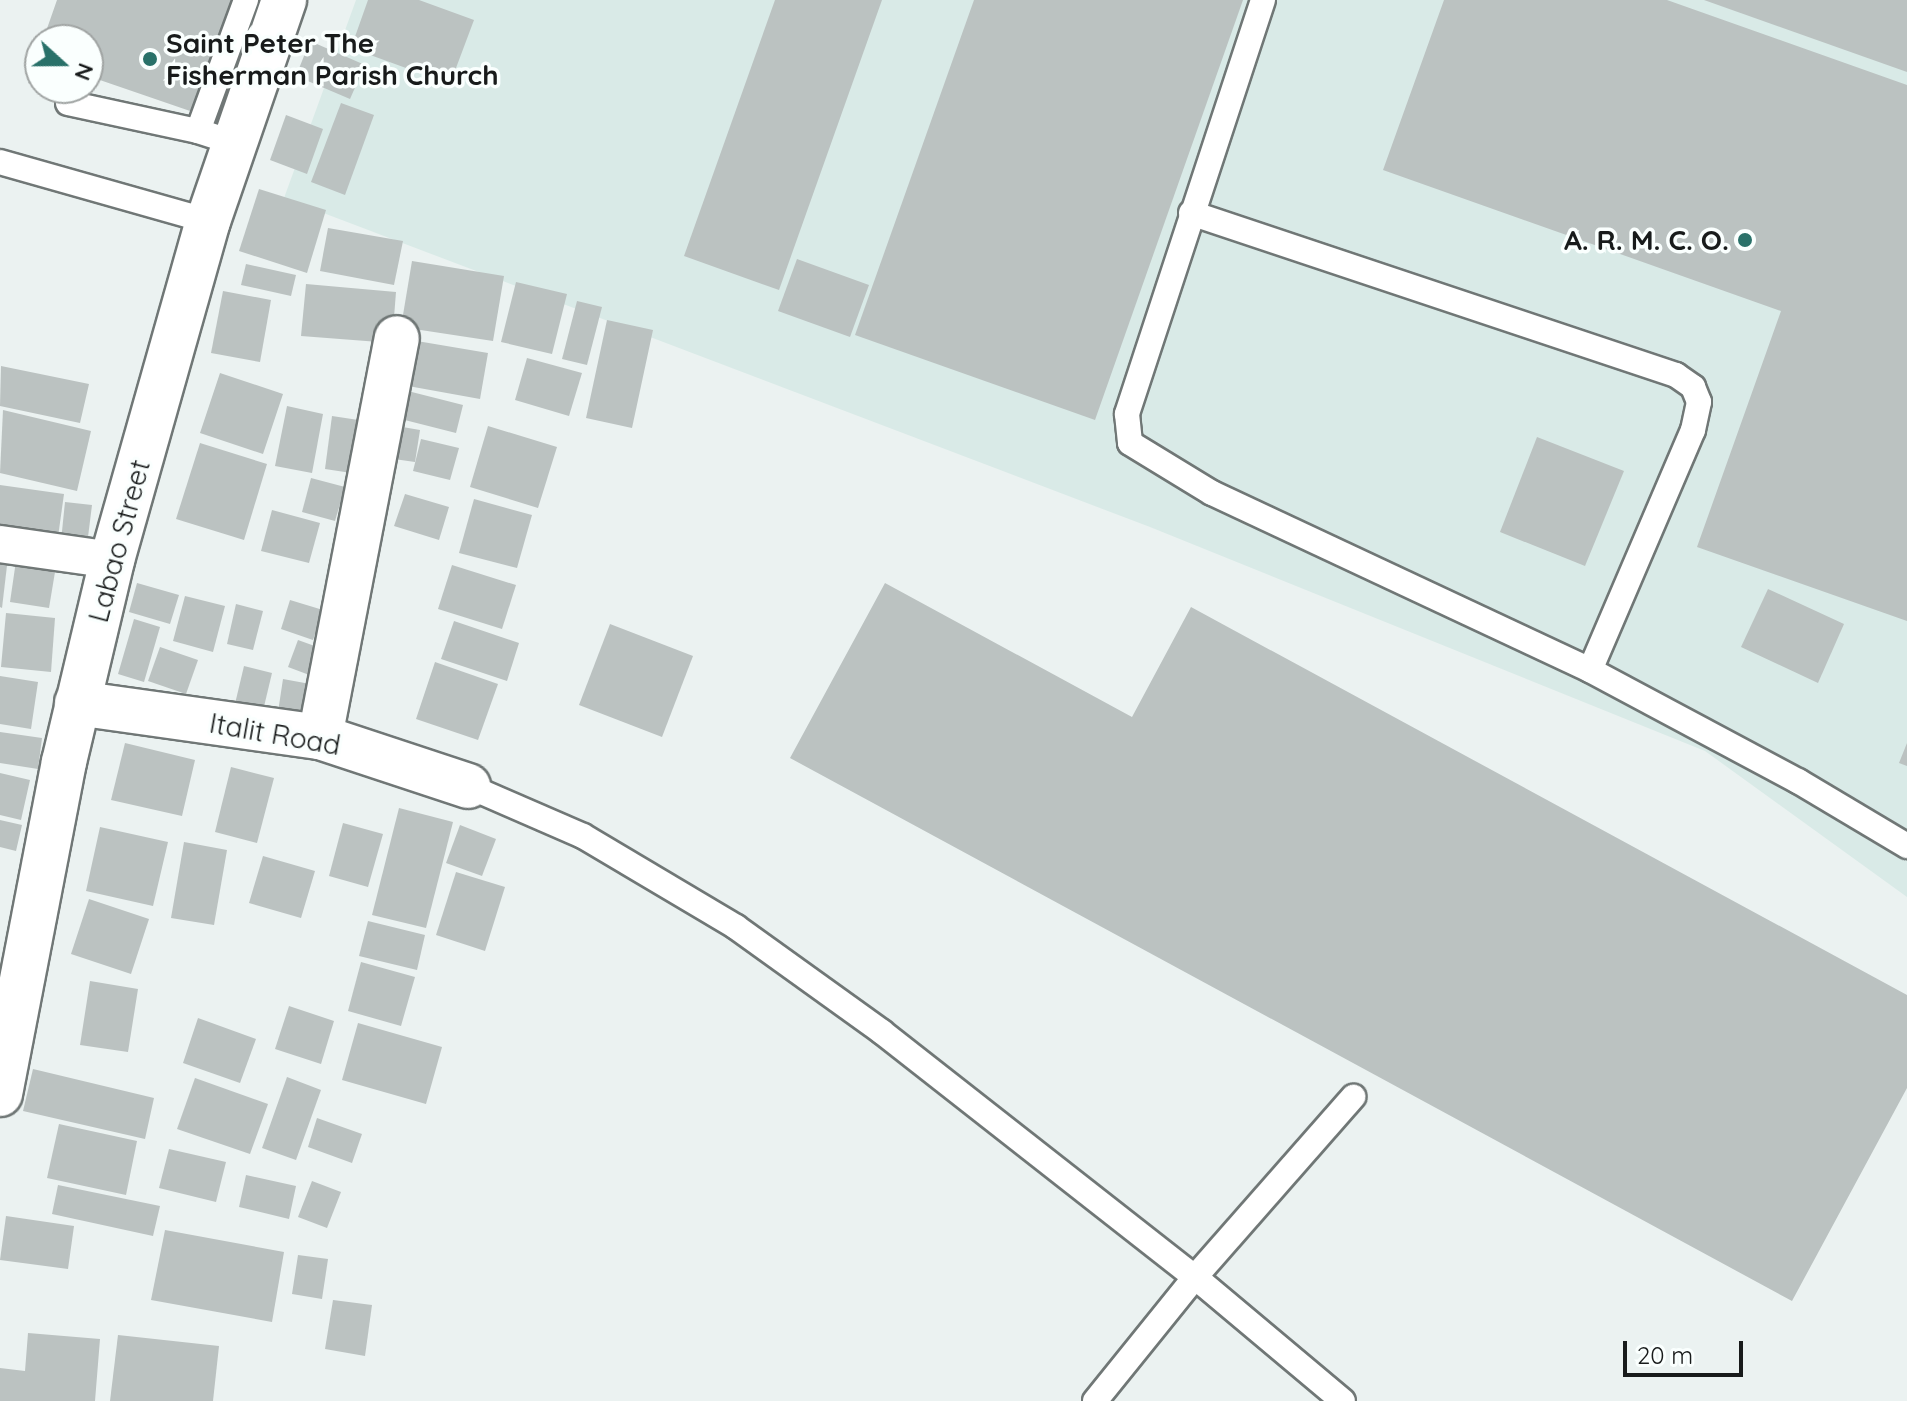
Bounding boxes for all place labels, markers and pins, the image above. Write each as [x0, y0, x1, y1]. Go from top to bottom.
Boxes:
place label: Saint Peter The Fisherman Parish Church [166, 26, 499, 92]
marker: Saint Peter The Fisherman Parish Church [141, 50, 159, 68]
place label: A. R. M. C. O. [1564, 223, 1729, 257]
marker: A. R. M. C. O. [1736, 231, 1754, 249]

